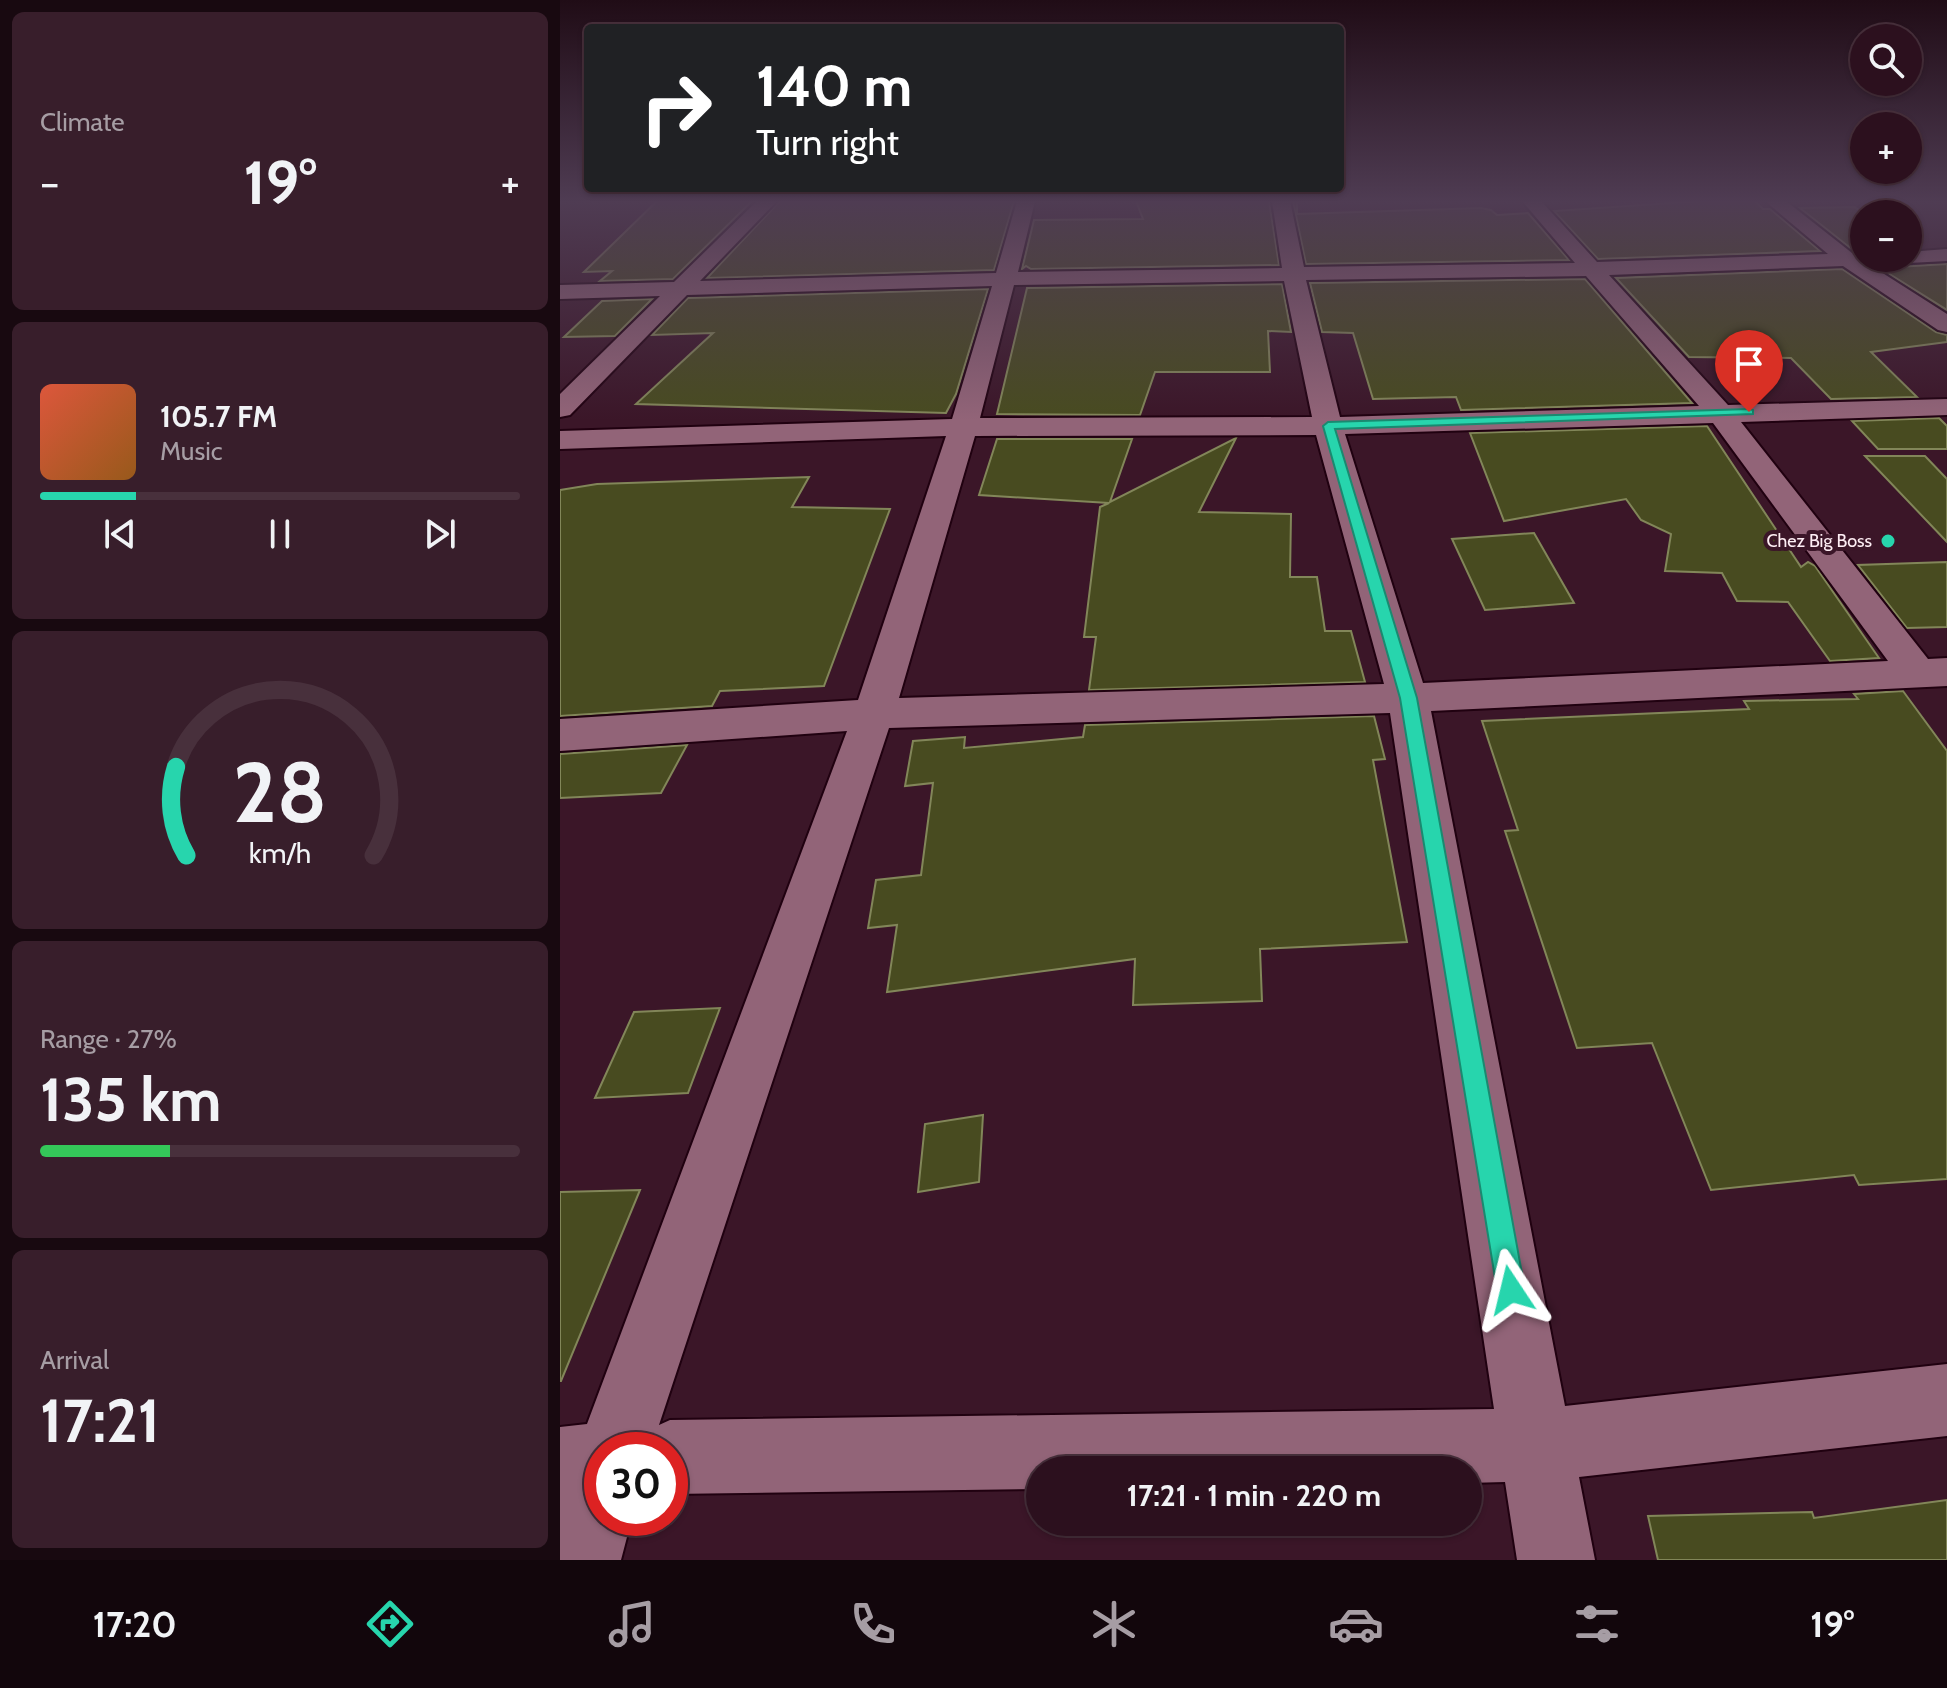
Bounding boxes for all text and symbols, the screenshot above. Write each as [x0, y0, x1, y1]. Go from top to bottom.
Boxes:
map controls [1850, 24, 1922, 272]
button: search [1850, 24, 1922, 96]
text: 140 m [756, 52, 912, 120]
icon: right [624, 56, 728, 160]
text: Climate [40, 106, 125, 138]
button: + [1850, 112, 1922, 184]
text: Turn right [756, 120, 899, 164]
text: 19° [243, 146, 317, 219]
text: − [40, 156, 59, 209]
text: + [501, 156, 520, 209]
button: − [1850, 200, 1922, 272]
pin [1715, 330, 1783, 412]
icon: arrive [1727, 342, 1771, 386]
text: 105.7 FM [160, 398, 277, 435]
text: Music [160, 435, 223, 467]
icon: previous [98, 512, 142, 556]
icon: pause [258, 512, 302, 556]
icon: next [418, 512, 462, 556]
place label: Chez Big Boss [1766, 530, 1872, 552]
marker: Chez Big Boss [1879, 532, 1897, 550]
text: 28 [233, 742, 327, 843]
text: km/h [249, 835, 311, 870]
text: Range · 27% [40, 1023, 177, 1055]
text: 135 km [40, 1063, 221, 1136]
position arrow [1469, 1248, 1553, 1332]
text: Arrival [40, 1344, 109, 1376]
text: 17:21 [40, 1384, 160, 1457]
speed limit sign: 30 [584, 1432, 688, 1536]
text: 17:21 · 1 min · 220 m [1127, 1477, 1381, 1514]
icon: directions [362, 1596, 418, 1652]
icon: music [604, 1596, 660, 1652]
icon: phone [845, 1596, 901, 1652]
icon: climate [1086, 1596, 1142, 1652]
icon: car [1328, 1596, 1384, 1652]
icon: filters [1569, 1596, 1625, 1652]
text: 17:20 [93, 1602, 177, 1646]
text: 19° [1810, 1602, 1854, 1646]

